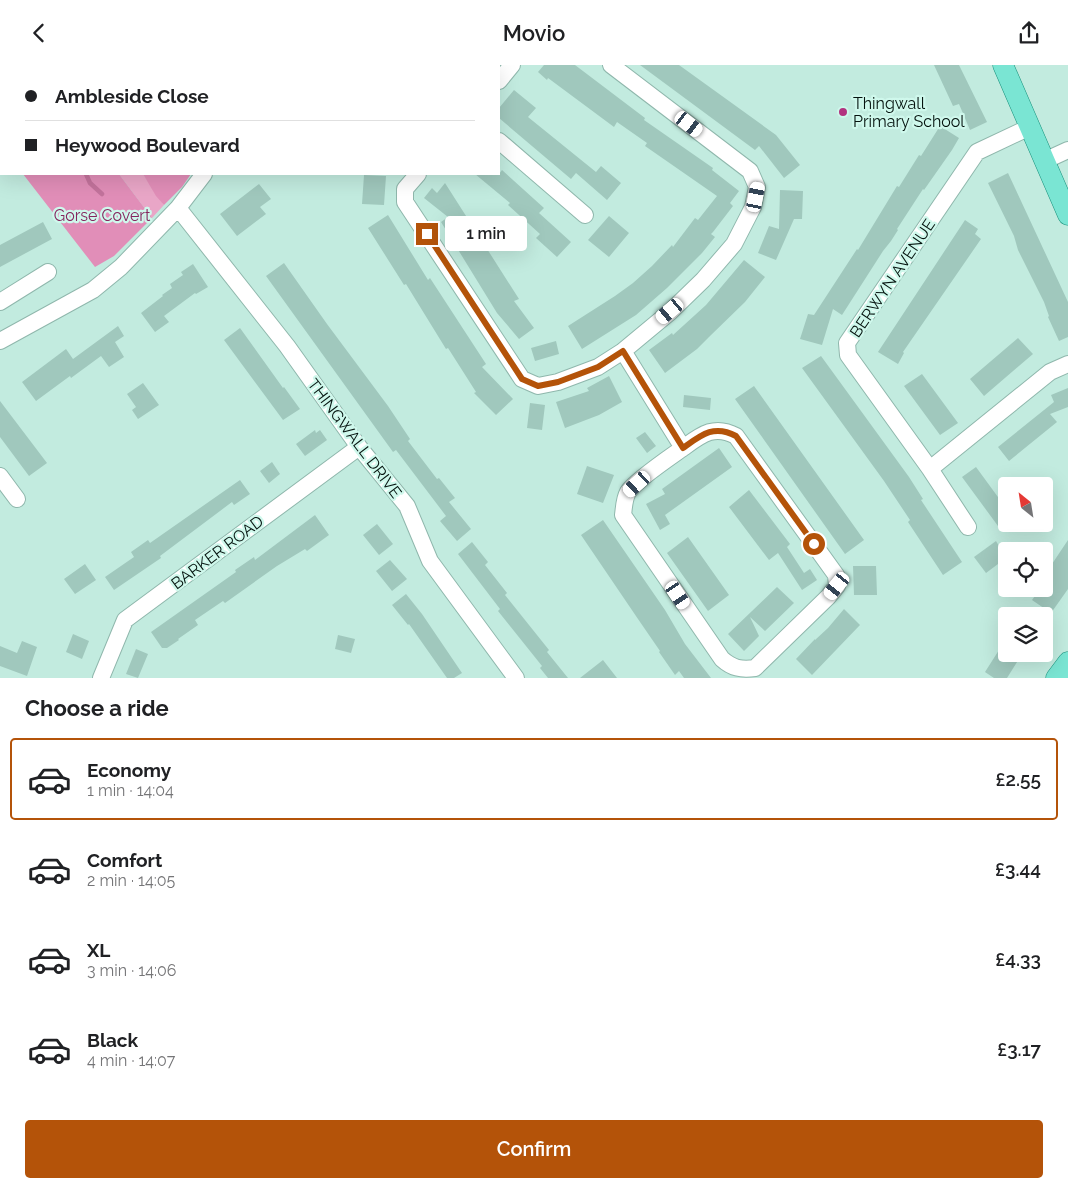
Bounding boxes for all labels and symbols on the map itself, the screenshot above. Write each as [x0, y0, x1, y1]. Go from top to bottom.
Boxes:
place label: Thingwall Primary School [853, 94, 965, 131]
marker: Thingwall Primary School [837, 106, 849, 118]
car [672, 109, 705, 139]
car [745, 181, 766, 213]
park label: Gorse Covert [54, 206, 151, 225]
street label: BERWYN AVENUE [846, 215, 939, 341]
callout: 1 min [444, 217, 527, 251]
route end [416, 223, 438, 245]
car [653, 296, 686, 326]
street label: THINGWALL DRIVE [304, 375, 406, 502]
car [620, 468, 653, 500]
north arrow [998, 477, 1052, 533]
street label: BARKER ROAD [167, 512, 267, 593]
route start [803, 533, 825, 555]
car [821, 570, 852, 602]
car [663, 578, 692, 612]

